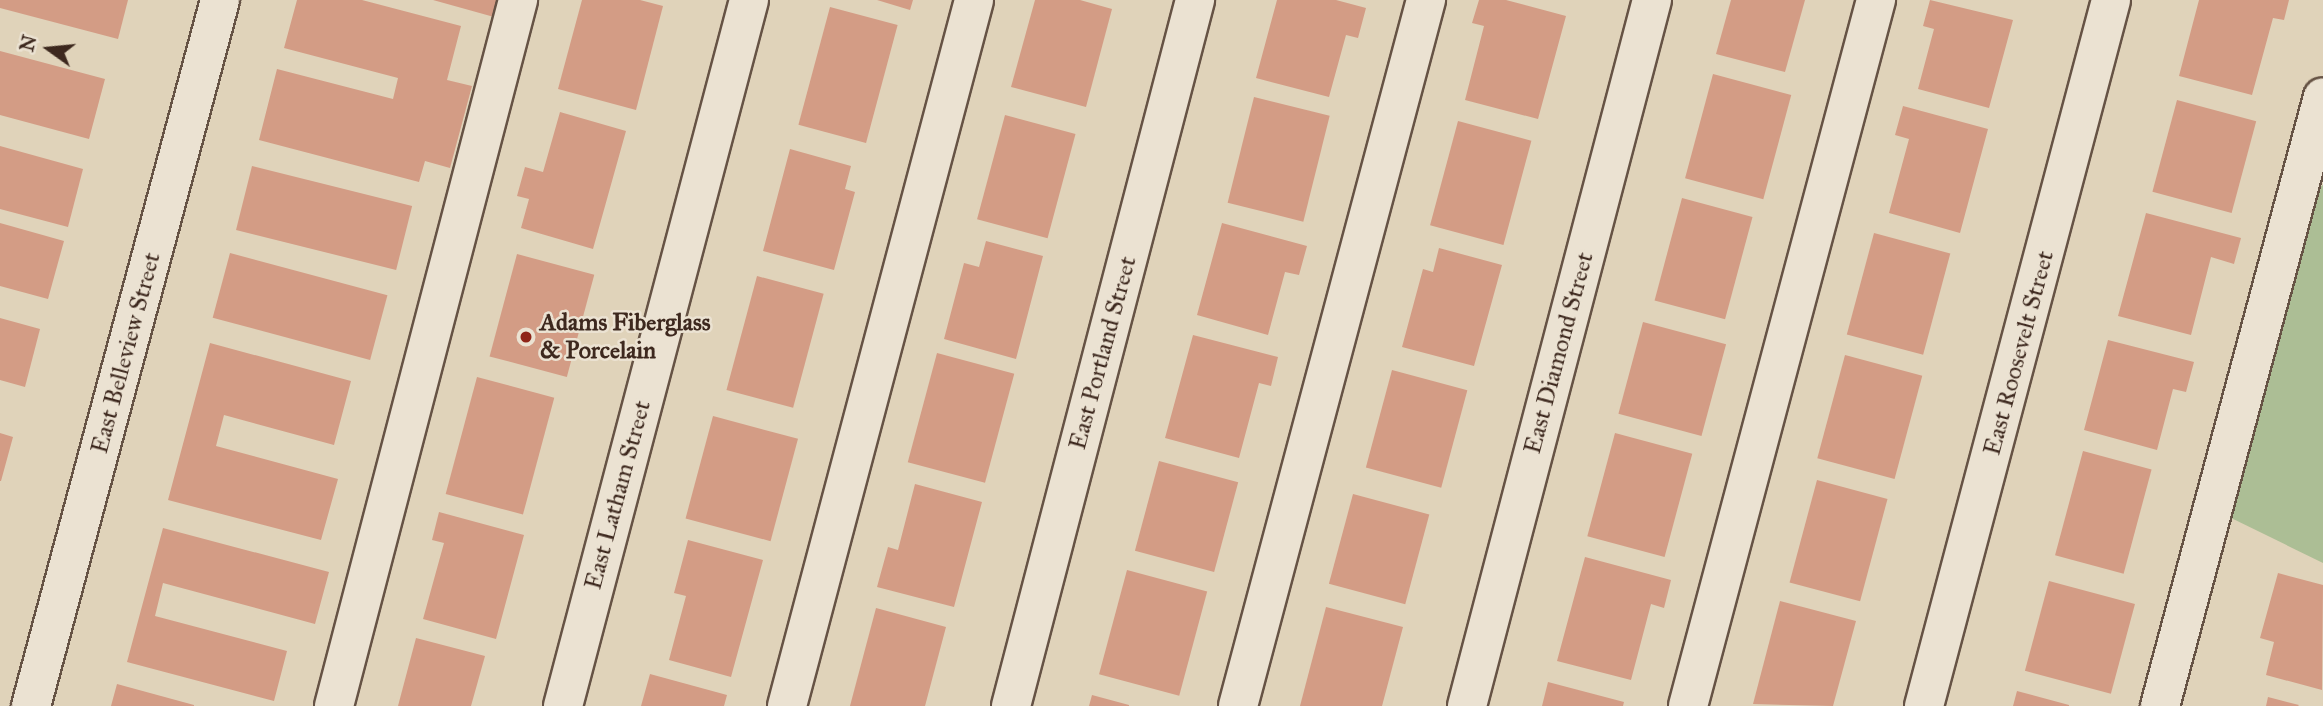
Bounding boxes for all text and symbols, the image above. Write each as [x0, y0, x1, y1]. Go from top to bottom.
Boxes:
north arrow [14, 14, 84, 84]
text: N [15, 33, 41, 54]
street label: East Roosevelt Street [1978, 248, 2060, 458]
street label: East Belleview Street [85, 249, 167, 457]
street label: East Diamond Street [1518, 249, 1600, 457]
street label: East Portland Street [1063, 253, 1143, 453]
place label: Adams Fiberglass & Porcelain [540, 309, 710, 365]
marker: Adams Fiberglass & Porcelain [518, 329, 534, 345]
street label: East Latham Street [579, 397, 657, 593]

